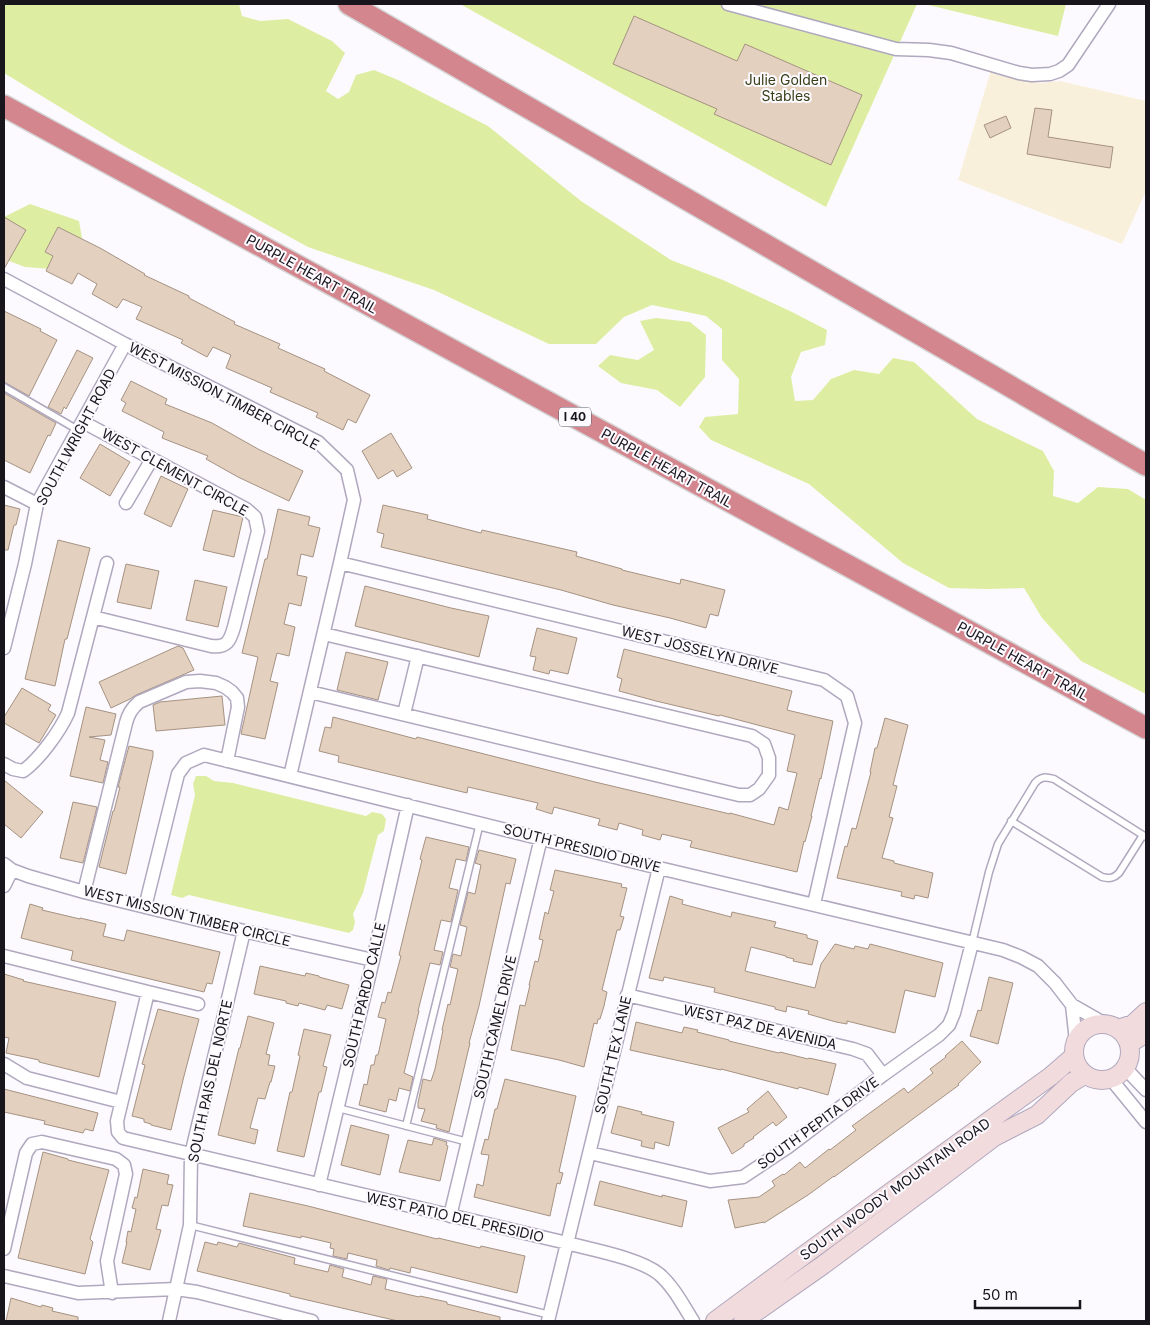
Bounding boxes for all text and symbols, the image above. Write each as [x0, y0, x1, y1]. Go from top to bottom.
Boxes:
park label: Julie Golden Stables [745, 71, 827, 104]
street label: PURPLE HEART TRAIL [244, 230, 381, 317]
street label: WEST MISSION TIMBER CIRCLE [126, 338, 322, 453]
street label: SOUTH WRIGHT ROAD [32, 365, 119, 508]
road number: I 40 [559, 408, 591, 427]
street label: WEST CLEMENT CIRCLE [99, 424, 251, 519]
street label: PURPLE HEART TRAIL [599, 424, 736, 511]
street label: PURPLE HEART TRAIL [955, 617, 1092, 704]
street label: WEST JOSSELYN DRIVE [620, 622, 781, 677]
street label: SOUTH PRESIDIO DRIVE [501, 820, 663, 875]
street label: WEST MISSION TIMBER CIRCLE [82, 882, 293, 950]
street label: SOUTH PARDO CALLE [339, 921, 389, 1069]
street label: SOUTH CAMEL DRIVE [470, 953, 519, 1100]
street label: SOUTH TEX LANE [591, 994, 634, 1116]
street label: SOUTH PAIS DEL NORTE [184, 998, 235, 1164]
street label: WEST PAZ DE AVENIDA [682, 1001, 839, 1053]
street label: SOUTH PEPITA DRIVE [754, 1073, 882, 1172]
street label: SOUTH WOODY MOUNTAIN ROAD [796, 1114, 993, 1263]
street label: WEST PATIO DEL PRESIDIO [365, 1188, 546, 1245]
scale bar [975, 1278, 1080, 1310]
text: 50 m [982, 1285, 1018, 1304]

